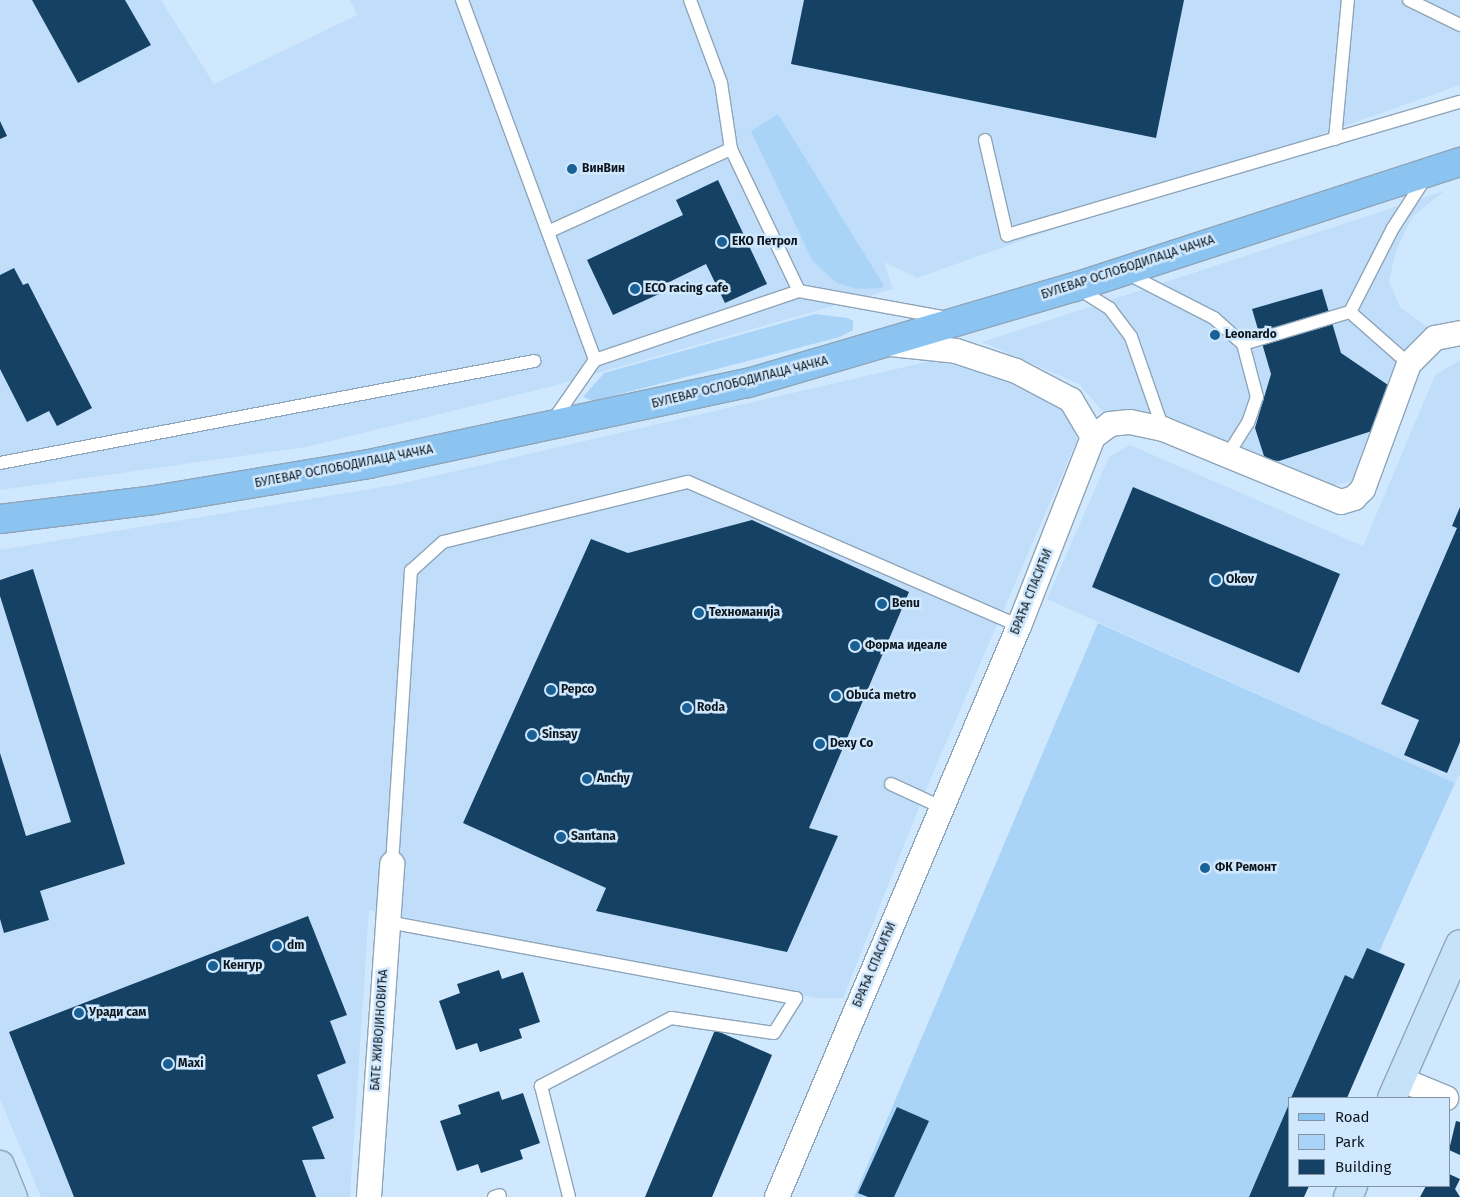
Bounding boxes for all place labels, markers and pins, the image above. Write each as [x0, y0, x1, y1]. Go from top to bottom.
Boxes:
place label: ВинВин [582, 162, 625, 176]
marker: ВинВин [566, 163, 578, 175]
place label: ЕКО Петрол [732, 235, 798, 249]
marker: ЕКО Петрол [716, 236, 728, 248]
place label: ECO racing cafe [645, 282, 728, 296]
marker: ECO racing cafe [629, 283, 641, 295]
place label: Leonardo [1225, 328, 1277, 342]
marker: Leonardo [1209, 329, 1221, 341]
place label: Okov [1226, 573, 1254, 587]
marker: Okov [1210, 574, 1222, 586]
place label: Benu [892, 597, 920, 611]
marker: Benu [876, 598, 888, 610]
place label: Техноманија [709, 606, 780, 620]
marker: Техноманија [693, 607, 705, 619]
place label: Форма идеале [865, 639, 947, 653]
marker: Форма идеале [849, 640, 861, 652]
place label: Pepco [561, 683, 594, 697]
marker: Pepco [545, 684, 557, 696]
place label: Obuća metro [846, 689, 916, 703]
marker: Obuća metro [830, 690, 842, 702]
place label: Roda [697, 701, 725, 715]
marker: Roda [681, 702, 693, 714]
place label: Sinsay [542, 728, 577, 742]
marker: Sinsay [526, 729, 538, 741]
place label: Dexy Co [830, 737, 873, 751]
marker: Dexy Co [814, 738, 826, 750]
place label: Anchy [597, 772, 630, 786]
marker: Anchy [581, 773, 593, 785]
place label: Santana [571, 830, 616, 844]
marker: Santana [555, 831, 567, 843]
place label: ФК Ремонт [1215, 861, 1277, 875]
marker: ФК Ремонт [1199, 862, 1211, 874]
place label: dm [287, 939, 304, 953]
marker: dm [271, 940, 283, 952]
place label: Кенгур [223, 959, 262, 973]
marker: Кенгур [207, 960, 219, 972]
place label: Уради сам [89, 1006, 146, 1020]
marker: Уради сам [73, 1007, 85, 1019]
place label: Maxi [178, 1057, 204, 1071]
marker: Maxi [162, 1058, 174, 1070]

